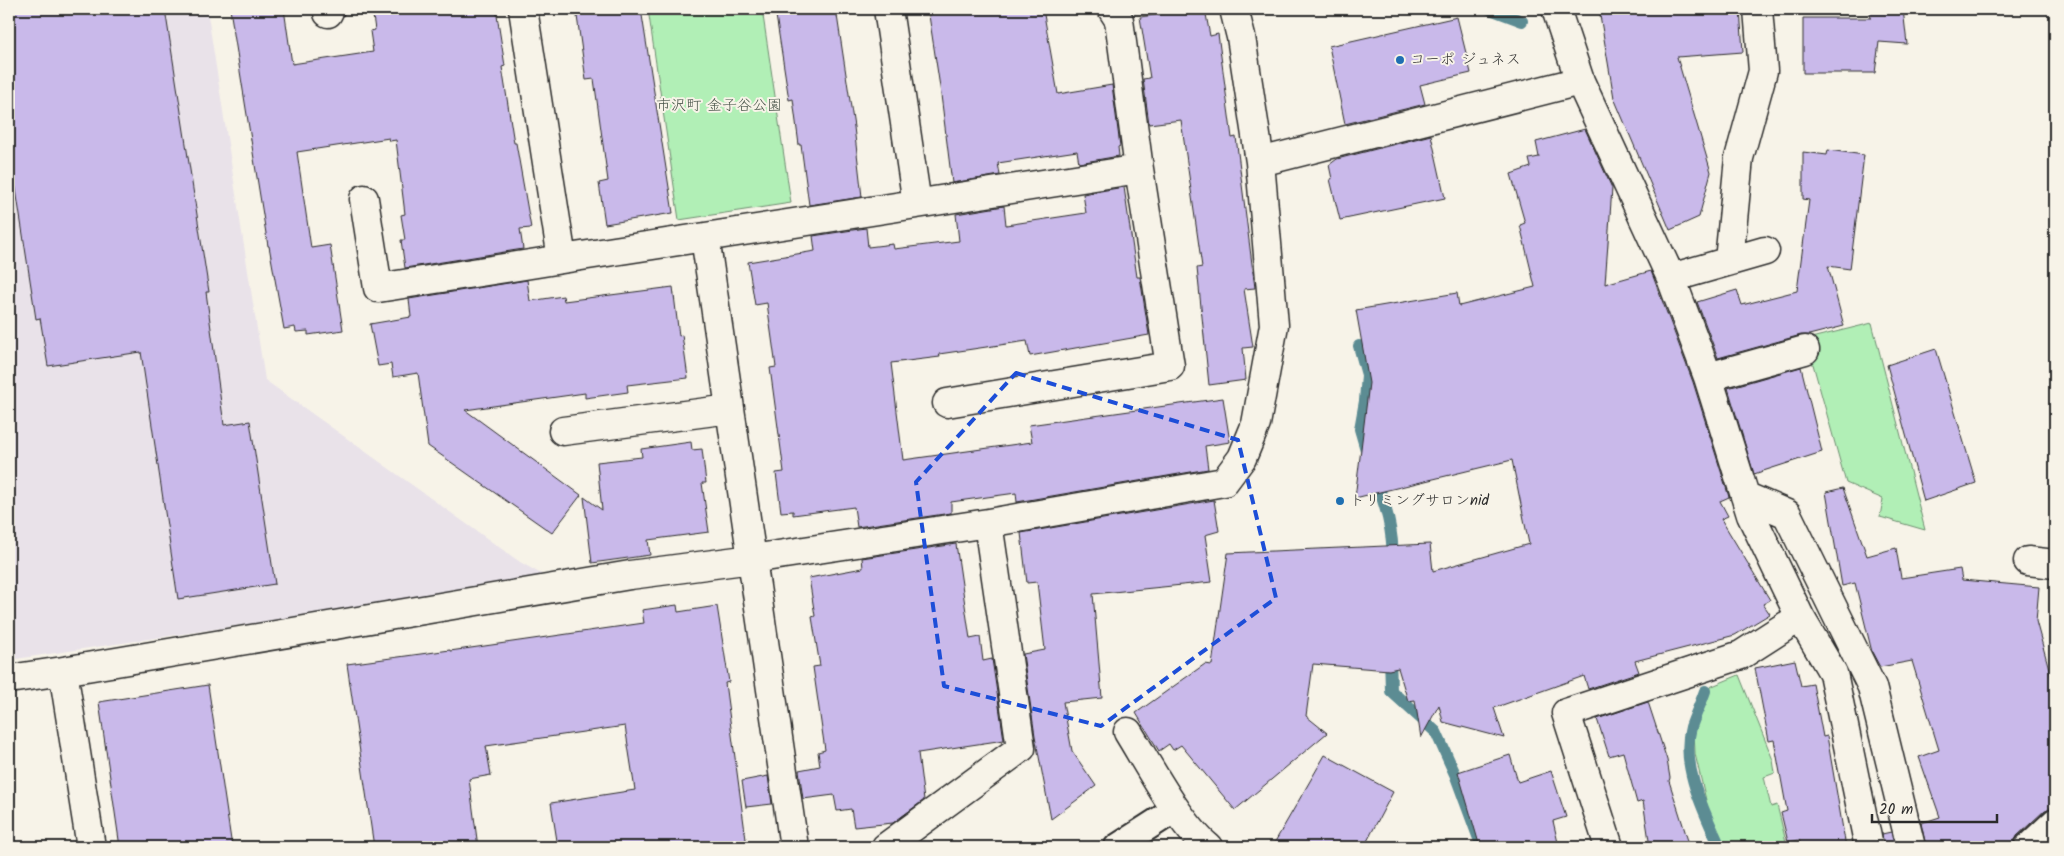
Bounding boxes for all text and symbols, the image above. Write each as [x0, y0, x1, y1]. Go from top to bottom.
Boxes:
place label: コーポ ジュネス [1410, 48, 1521, 72]
marker: コーポ ジュネス [1394, 54, 1406, 66]
park label: 市沢町 金子谷公園 [656, 94, 782, 118]
place label: トリミングサロンnid [1350, 489, 1490, 513]
marker: トリミングサロンnid [1334, 495, 1346, 507]
scale bar [1872, 791, 1996, 823]
text: 20 m [1879, 798, 1913, 822]

